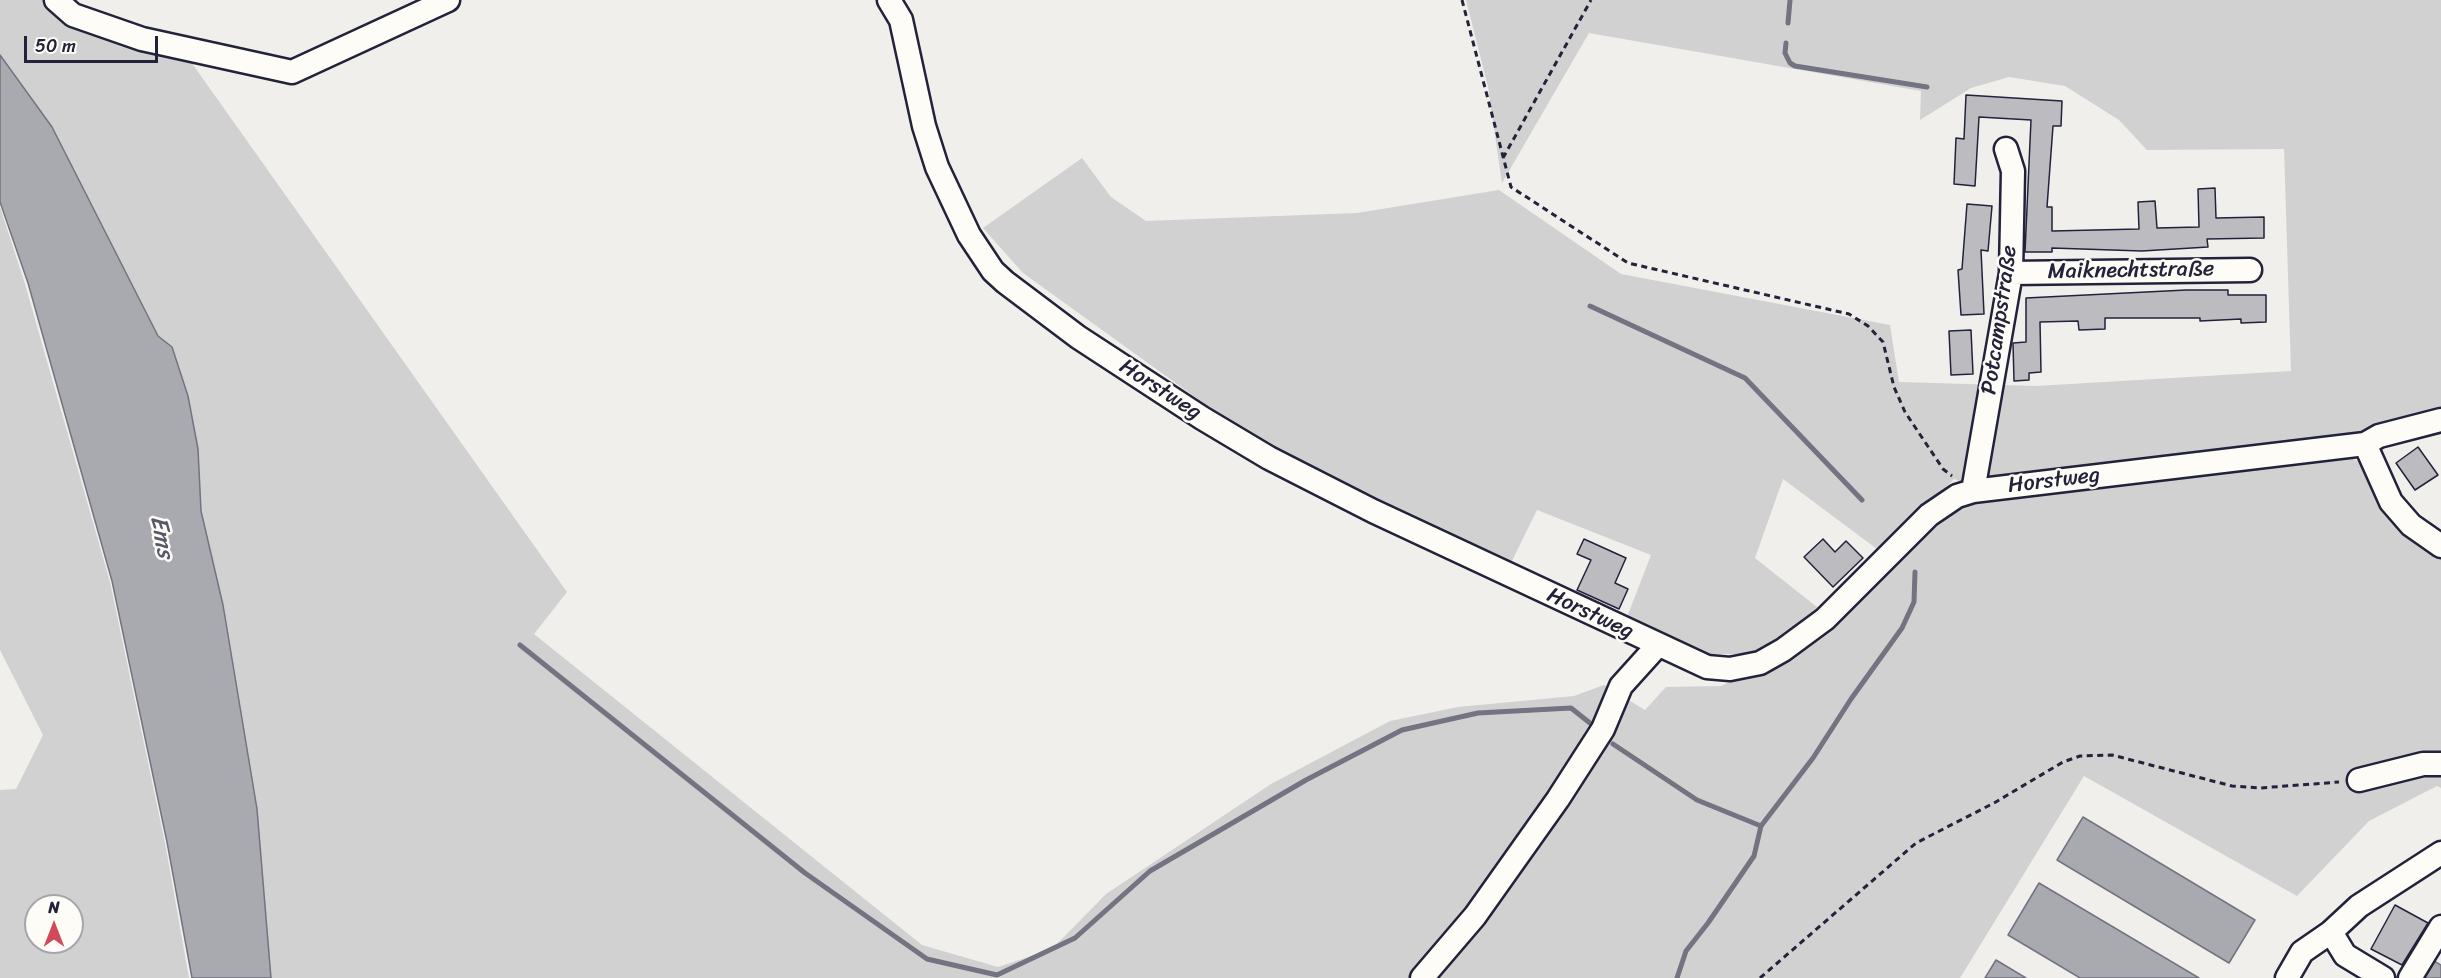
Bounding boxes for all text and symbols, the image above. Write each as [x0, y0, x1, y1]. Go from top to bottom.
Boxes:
scale bar [27, 24, 160, 62]
text: 50 m [35, 30, 76, 62]
street label: Potcampstraße [1976, 244, 2024, 396]
street label: Maiknechtstraße [2048, 256, 2214, 286]
street label: Horstweg [1114, 354, 1206, 426]
street label: Horstweg [2007, 462, 2101, 500]
water label: Ems [143, 513, 179, 561]
street label: Horstweg [1543, 583, 1637, 645]
text: N [48, 893, 60, 922]
north arrow [24, 894, 84, 954]

